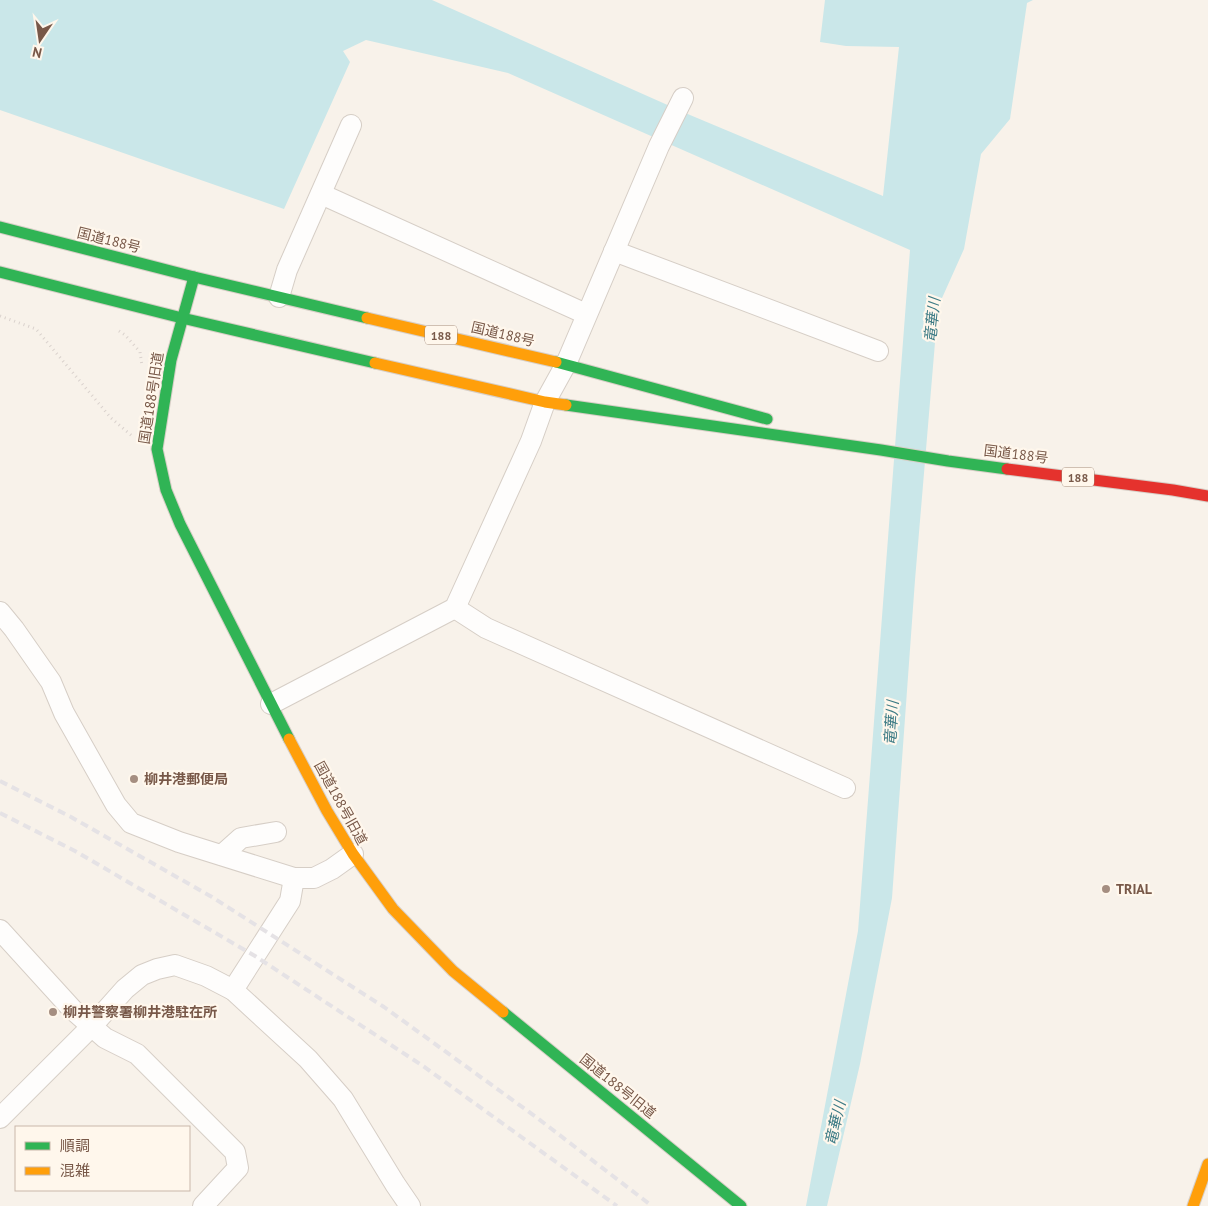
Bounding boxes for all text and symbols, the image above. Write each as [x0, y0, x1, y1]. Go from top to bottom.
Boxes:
north arrow [15, 15, 65, 65]
text: N [31, 43, 44, 62]
street label: 国道188号 [75, 223, 143, 257]
water label: 竜華川 [920, 295, 944, 343]
street label: 国道188号 [469, 318, 537, 350]
road number: 188 [425, 326, 457, 344]
street label: 国道188号旧道 [135, 351, 167, 445]
street label: 国道188号 [983, 441, 1049, 467]
road number: 188 [1062, 468, 1094, 487]
water label: 竜華川 [880, 698, 902, 746]
street label: 国道188号旧道 [311, 758, 371, 848]
place label: 柳井港郵便局 [144, 770, 228, 788]
marker: 柳井港郵便局 [128, 773, 140, 785]
place label: TRIAL [1116, 880, 1153, 898]
marker: TRIAL [1100, 883, 1112, 895]
place label: 柳井警察署柳井港駐在所 [63, 1003, 217, 1021]
marker: 柳井警察署柳井港駐在所 [47, 1006, 59, 1018]
street label: 国道188号旧道 [576, 1050, 660, 1122]
water label: 竜華川 [821, 1097, 850, 1147]
legend [15, 1126, 190, 1191]
text: 順調 [60, 1136, 90, 1155]
text: 混雑 [60, 1161, 90, 1180]

